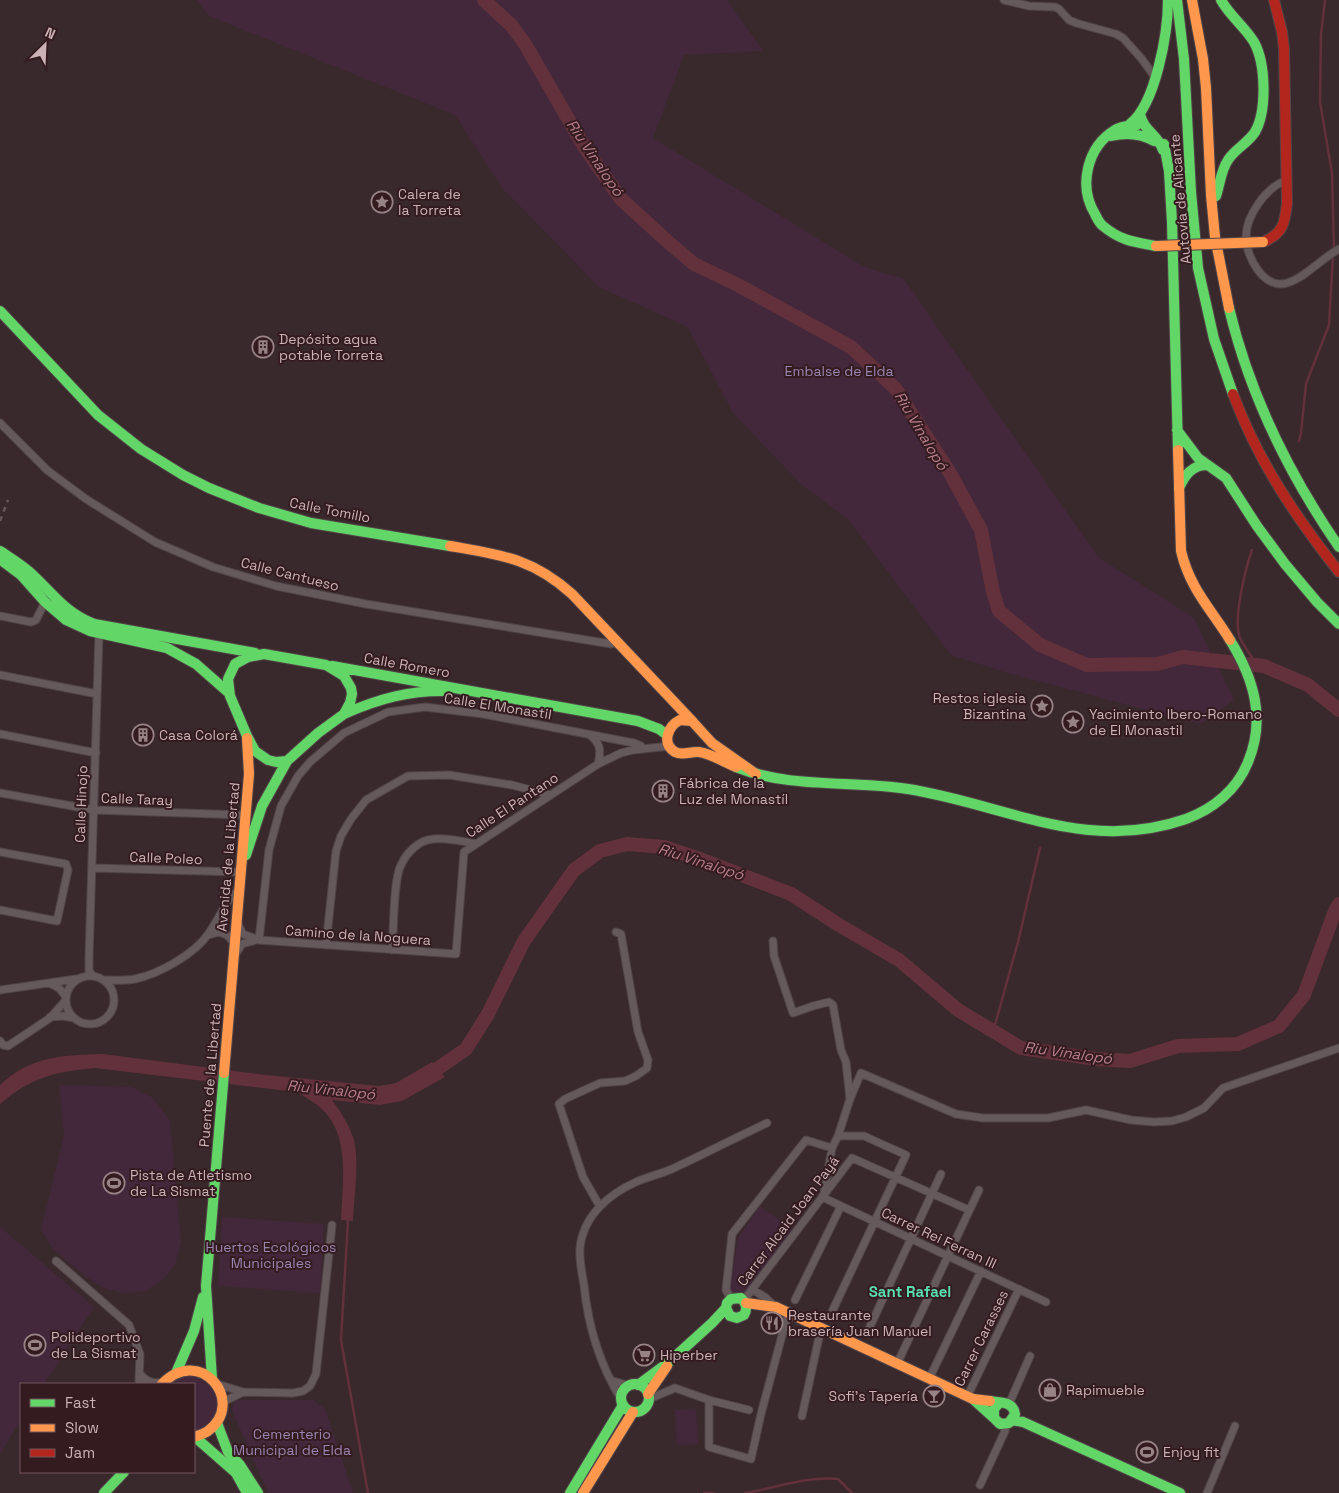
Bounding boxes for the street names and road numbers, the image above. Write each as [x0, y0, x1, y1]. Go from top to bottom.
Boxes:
street label: Autovía de Alicante [1165, 133, 1195, 265]
street label: Calle Tomillo [288, 493, 372, 527]
street label: Calle Cantueso [239, 553, 341, 595]
street label: Calle Romero [362, 649, 452, 681]
street label: Calle El Monastil [443, 689, 553, 723]
street label: Calle Hinojo [71, 765, 91, 843]
street label: Calle El Pantano [462, 768, 562, 842]
street label: Avenida de la Libertad [213, 782, 243, 932]
street label: Calle Taray [101, 789, 173, 809]
street label: Calle Poleo [129, 848, 203, 868]
street label: Camino de la Noguera [284, 921, 432, 949]
street label: Puente de la Libertad [195, 1002, 225, 1148]
street label: Carrer Alcaid Joan Payá [733, 1152, 843, 1290]
street label: Carrer Rei Ferran III [878, 1203, 1000, 1273]
street label: Carrer Carasses [950, 1287, 1012, 1389]

